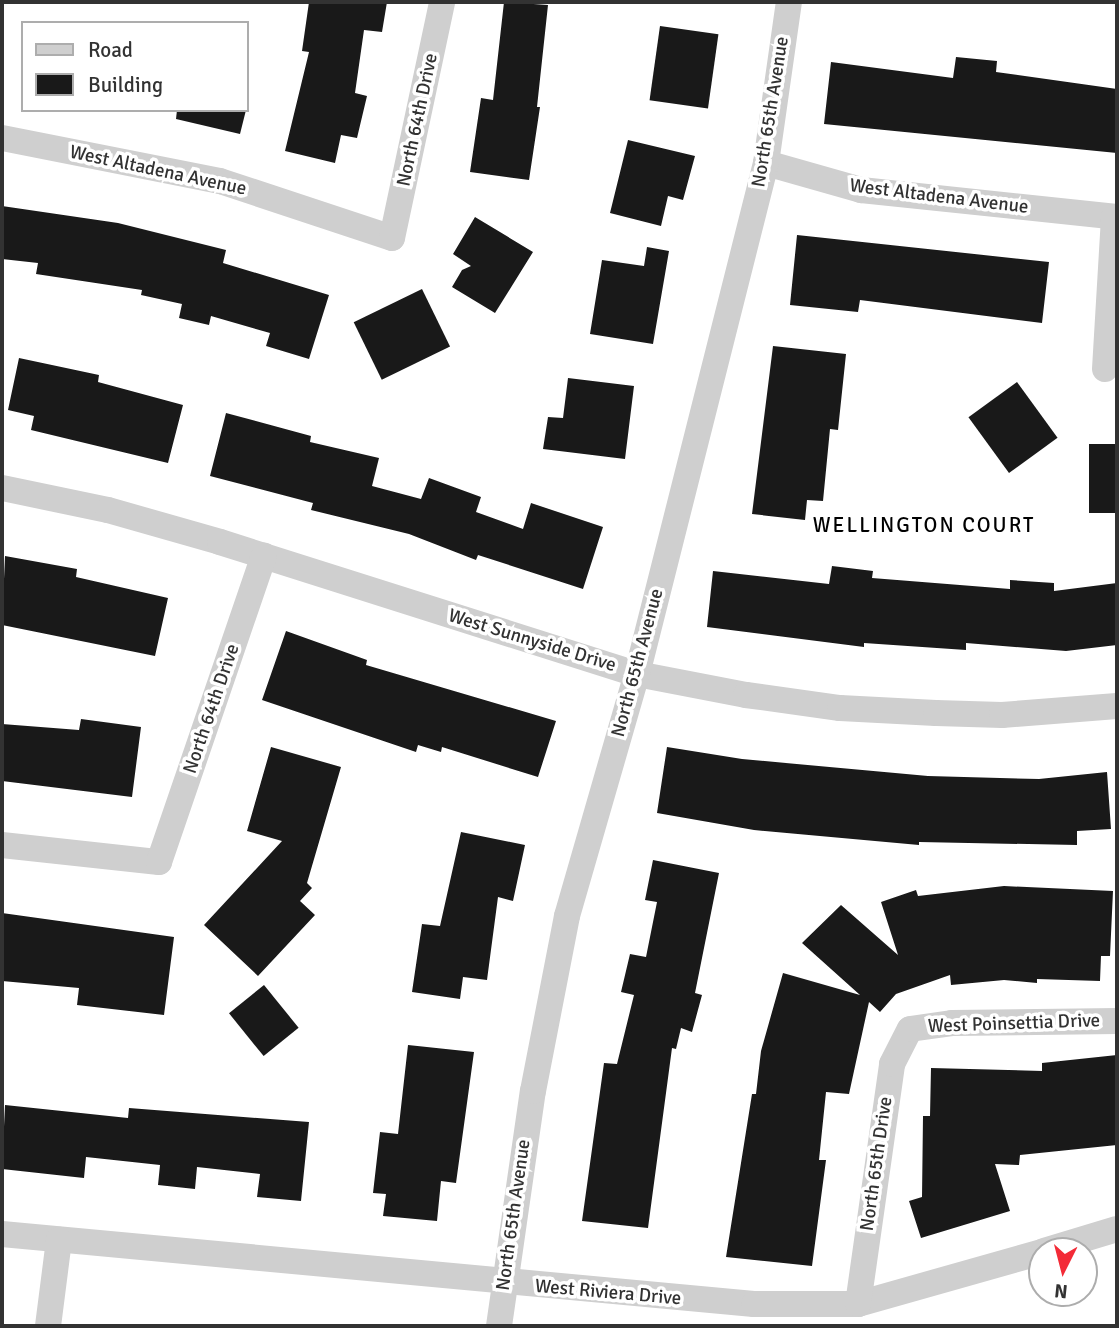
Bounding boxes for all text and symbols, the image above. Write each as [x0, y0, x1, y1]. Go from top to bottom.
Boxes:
legend [21, 21, 248, 112]
street label: North 65th Avenue [748, 35, 794, 189]
text: Road [88, 37, 133, 63]
street label: North 64th Drive [393, 51, 443, 189]
text: Building [88, 72, 163, 98]
street label: West Altadena Avenue [68, 141, 248, 201]
street label: West Altadena Avenue [848, 175, 1030, 219]
district label: WELLINGTON COURT [815, 512, 1033, 538]
street label: North 65th Avenue [607, 586, 669, 740]
street label: West Sunnyside Drive [445, 605, 619, 677]
street label: North 64th Drive [179, 641, 245, 777]
street label: West Poinsettia Drive [927, 1010, 1101, 1038]
street label: North 65th Drive [856, 1095, 898, 1233]
street label: North 65th Avenue [492, 1138, 536, 1292]
north arrow [1028, 1237, 1098, 1307]
street label: West Riviera Drive [534, 1275, 682, 1311]
text: N [1053, 1278, 1069, 1304]

